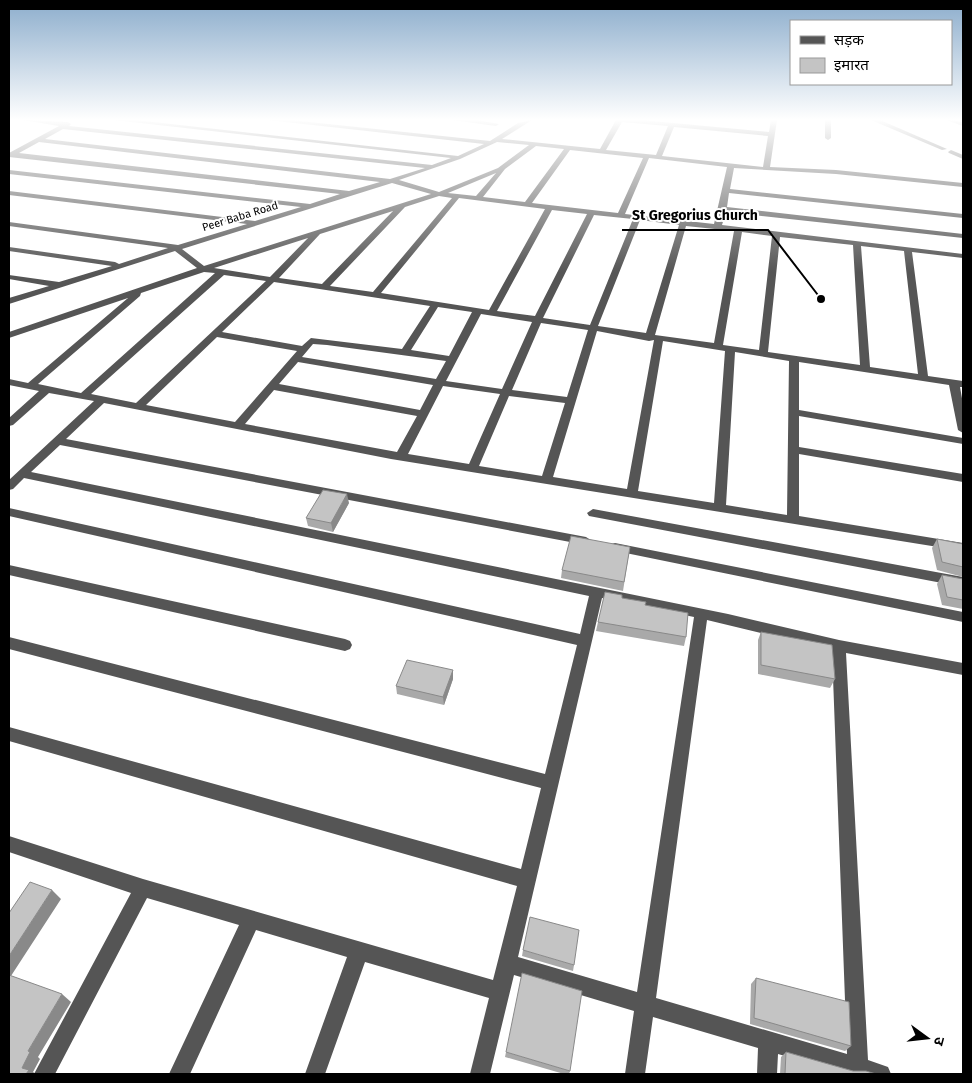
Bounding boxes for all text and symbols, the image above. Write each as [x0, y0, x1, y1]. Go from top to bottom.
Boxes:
legend [790, 20, 952, 85]
text: सड़क [834, 31, 864, 49]
text: इमारत [834, 56, 869, 74]
street label: Peer Baba Road [201, 199, 280, 234]
callout: St Gregorius Church [622, 201, 768, 230]
text: St Gregorius Church [632, 207, 758, 224]
north arrow [902, 1013, 952, 1063]
text: उ [930, 1035, 948, 1048]

